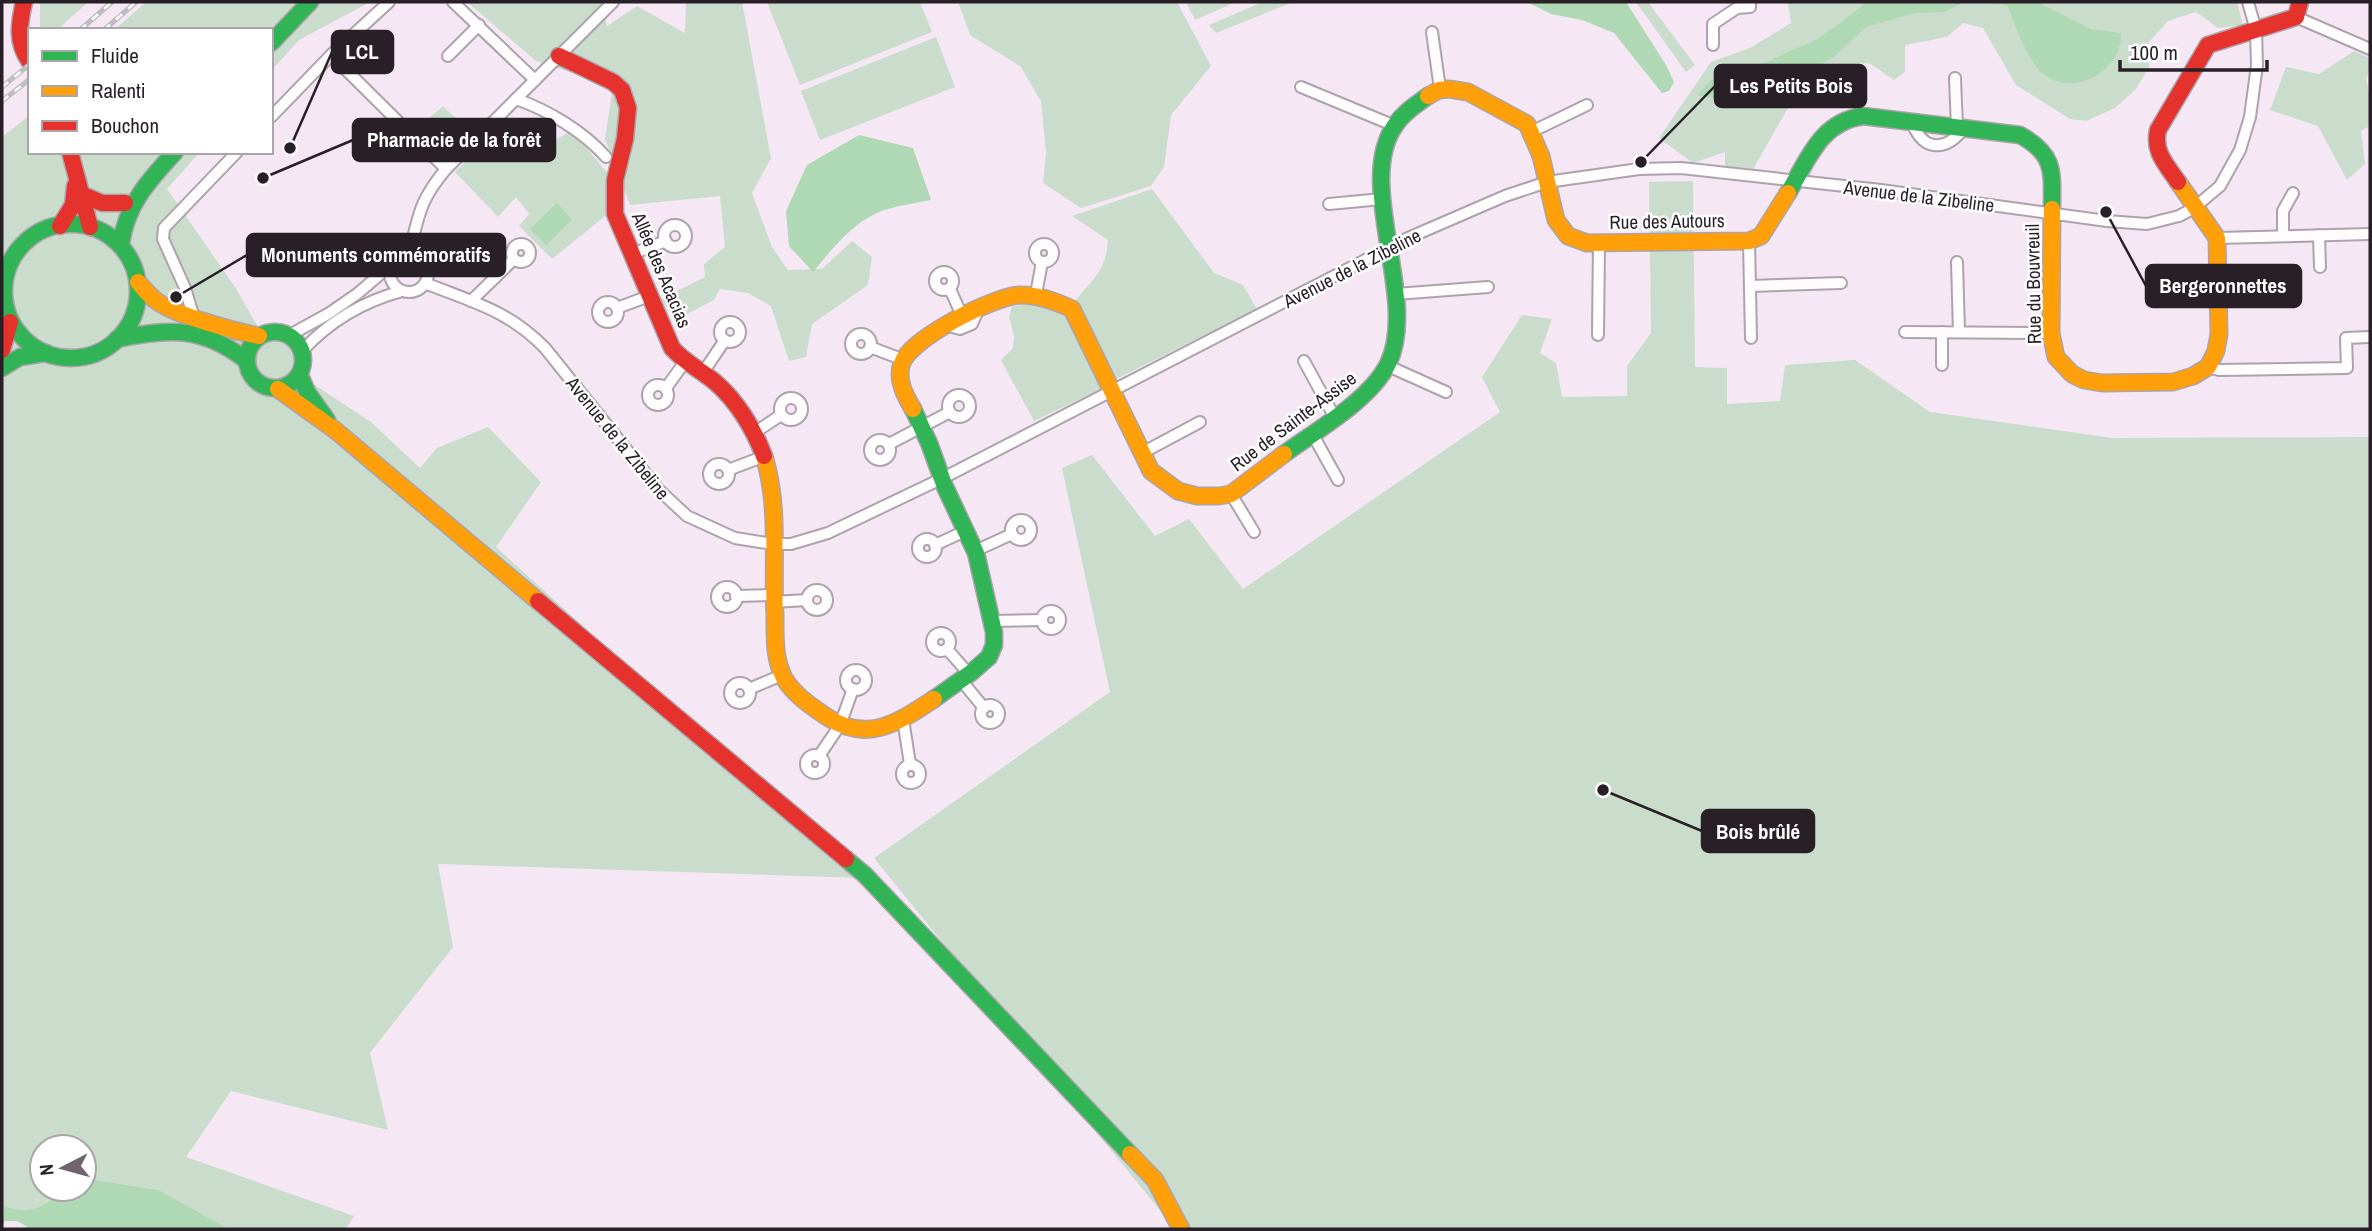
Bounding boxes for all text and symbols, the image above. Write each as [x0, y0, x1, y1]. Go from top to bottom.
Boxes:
legend [28, 28, 273, 154]
scale bar [2120, 28, 2267, 72]
callout: LCL [332, 31, 393, 73]
text: LCL [345, 37, 379, 66]
text: 100 m [2130, 38, 2178, 67]
text: Fluide [91, 41, 139, 70]
callout: Les Petits Bois [1715, 65, 1866, 107]
text: Les Petits Bois [1729, 71, 1853, 100]
text: Ralenti [91, 76, 146, 105]
text: Bouchon [91, 111, 159, 140]
callout: Pharmacie de la forêt [353, 119, 555, 161]
text: Pharmacie de la forêt [367, 125, 541, 154]
street label: Avenue de la Zibeline [1841, 174, 1996, 218]
street label: Allée des Acacias [626, 207, 698, 332]
street label: Rue des Autours [1609, 207, 1725, 235]
street label: Avenue de la Zibeline [1278, 222, 1425, 314]
street label: Rue du Bouvreuil [2019, 224, 2047, 344]
callout: Monuments commémoratifs [247, 234, 505, 276]
text: Monuments commémoratifs [261, 240, 491, 269]
callout: Bergeronnettes [2146, 265, 2301, 307]
text: Bergeronnettes [2159, 271, 2287, 300]
street label: Rue de Sainte-Assise [1225, 365, 1361, 477]
street label: Avenue de la Zibeline [560, 370, 676, 505]
callout: Bois brûlé [1702, 810, 1814, 852]
text: Bois brûlé [1716, 817, 1800, 846]
north arrow [28, 1133, 98, 1203]
text: N [33, 1163, 60, 1177]

